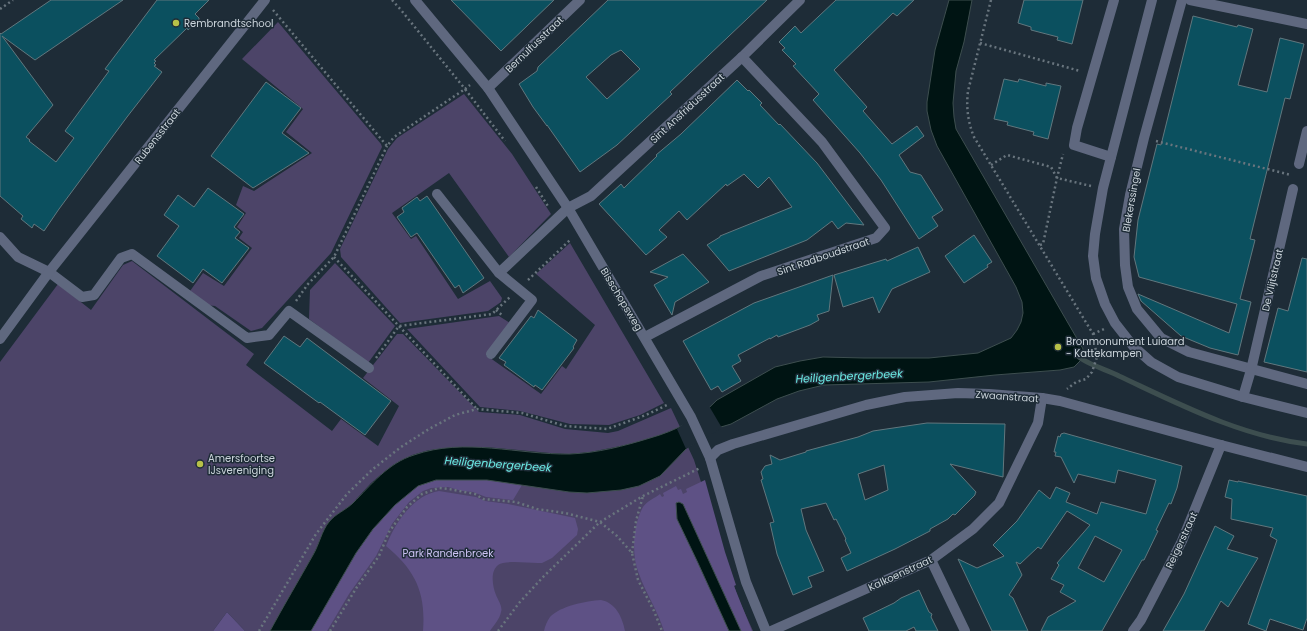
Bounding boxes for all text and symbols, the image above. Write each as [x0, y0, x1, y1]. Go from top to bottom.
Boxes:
street label: Bernulfusstraat [502, 12, 567, 76]
place label: Rembrandtschool [184, 16, 274, 31]
marker: Rembrandtschool [171, 18, 181, 28]
street label: Sint Ansfridusstraat [647, 70, 728, 147]
street label: Rubensstraat [131, 105, 184, 167]
street label: Blekerssingel [1118, 167, 1144, 233]
street label: Sint Radboudstraat [775, 234, 872, 279]
street label: De Vlijtstraat [1258, 247, 1287, 313]
street label: Bisschopsweg [597, 265, 646, 334]
place label: Bronmonument Luiaard - Kattekampen [1066, 334, 1185, 361]
marker: Bronmonument Luiaard - Kattekampen [1053, 342, 1063, 352]
water label: Heiligenbergerbeek [795, 365, 904, 387]
street label: Zwaanstraat [975, 387, 1039, 406]
place label: Amersfoortse IJsvereniging [208, 451, 275, 478]
water label: Heiligenbergerbeek [444, 452, 553, 476]
marker: Amersfoortse IJsvereniging [195, 459, 205, 469]
street label: Reigerstraat [1162, 509, 1201, 571]
park label: Park Randenbroek [403, 546, 494, 561]
street label: Kalkoenstraat [866, 552, 935, 595]

